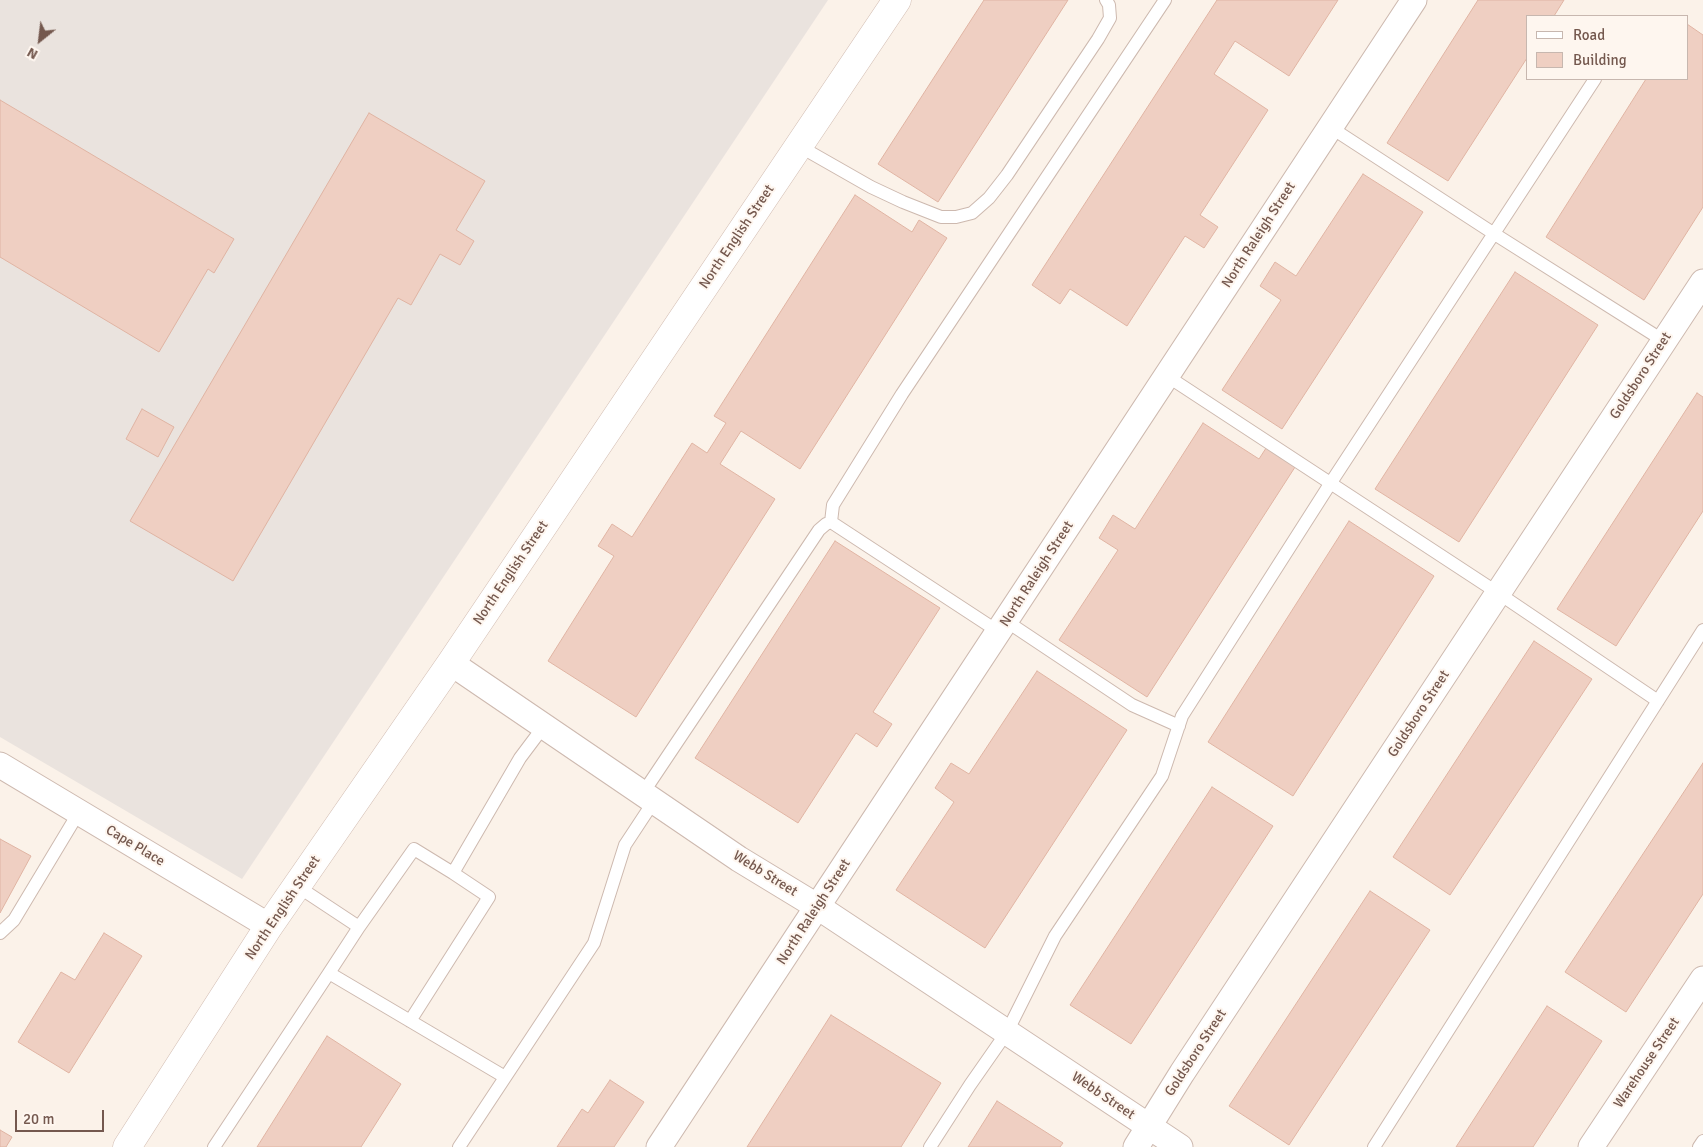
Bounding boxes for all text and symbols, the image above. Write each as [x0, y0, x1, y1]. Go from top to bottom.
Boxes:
north arrow [15, 15, 65, 65]
legend [1526, 15, 1688, 80]
text: Road [1573, 26, 1605, 44]
text: N [24, 44, 41, 63]
text: Building [1573, 51, 1627, 69]
street label: North Raleigh Street [1219, 179, 1299, 291]
street label: North English Street [696, 182, 778, 292]
street label: Goldsboro Street [1607, 329, 1675, 423]
street label: North English Street [470, 518, 552, 628]
street label: North Raleigh Street [997, 518, 1077, 630]
street label: Goldsboro Street [1385, 667, 1453, 761]
street label: Cape Place [103, 822, 167, 870]
street label: Webb Street [730, 848, 800, 900]
street label: North English Street [242, 853, 324, 963]
street label: North Raleigh Street [774, 856, 854, 968]
street label: Goldsboro Street [1162, 1006, 1230, 1100]
street label: Warehouse Street [1611, 1015, 1683, 1111]
street label: Webb Street [1068, 1069, 1138, 1123]
scale bar [18, 1100, 106, 1132]
text: 20 m [23, 1110, 54, 1128]

